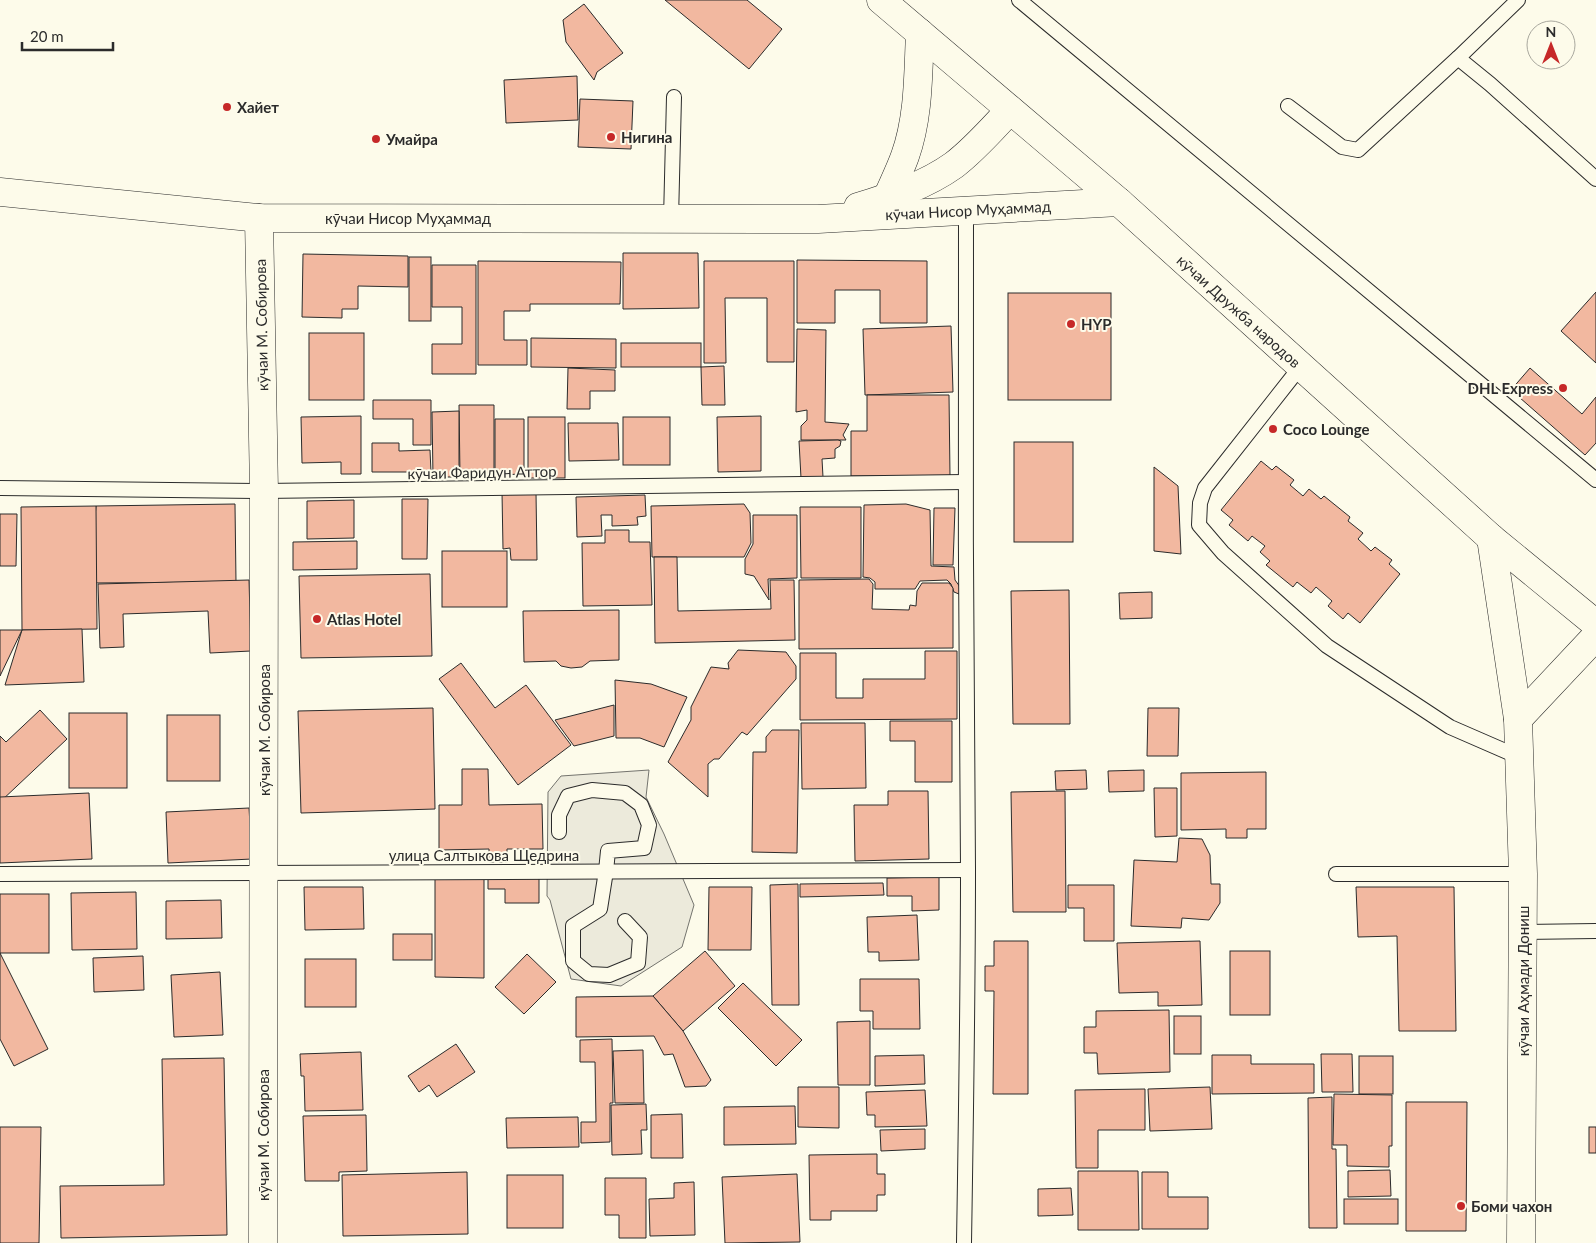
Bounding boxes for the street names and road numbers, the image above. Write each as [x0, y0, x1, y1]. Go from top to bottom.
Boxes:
street label: кӯчаи Нисор Муҳаммад [885, 197, 1051, 223]
street label: кӯчаи Нисор Муҳаммад [325, 209, 491, 227]
street label: кӯчаи Дружба народов [1173, 251, 1305, 371]
street label: кӯчаи М. Собирова [251, 259, 271, 391]
street label: кӯчаи Фаридун Аттор [407, 462, 557, 482]
street label: кӯчаи М. Собирова [255, 664, 273, 796]
street label: улица Салтыкова Щедрина [389, 846, 579, 864]
street label: кӯчаи Аҳмади Дониш [1514, 906, 1532, 1056]
street label: кӯчаи М. Собирова [254, 1069, 272, 1201]

